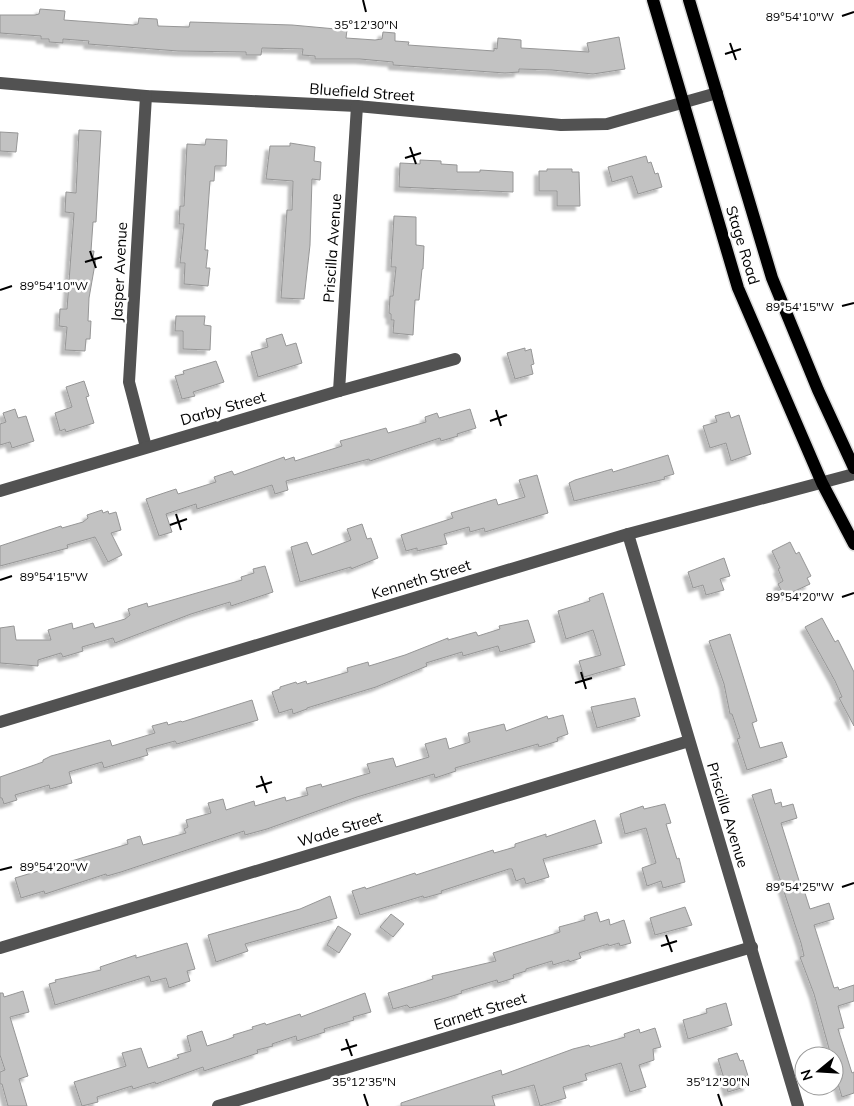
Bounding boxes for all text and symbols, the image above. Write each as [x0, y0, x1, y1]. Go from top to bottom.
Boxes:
text: 89°54'10"W [766, 9, 834, 24]
text: 35°12'30"N [334, 17, 398, 32]
street label: Bluefield Street [309, 79, 415, 105]
street label: Priscilla Avenue [319, 193, 345, 303]
street label: Stage Road [722, 203, 764, 287]
street label: Jasper Avenue [107, 221, 131, 323]
text: 89°54'10"W [20, 278, 88, 293]
text: 89°54'15"W [766, 299, 834, 314]
street label: Darby Street [178, 387, 268, 429]
street label: Kenneth Street [369, 555, 473, 603]
text: 89°54'15"W [20, 569, 88, 584]
text: 89°54'20"W [766, 589, 834, 604]
street label: Priscilla Avenue [703, 760, 753, 870]
street label: Wade Street [295, 807, 385, 851]
text: 89°54'20"W [20, 859, 88, 874]
text: 89°54'25"W [766, 879, 834, 894]
street label: Earnett Street [431, 988, 529, 1034]
north arrow [794, 1046, 844, 1096]
text: N [796, 1067, 817, 1083]
text: 35°12'35"N [332, 1074, 396, 1089]
text: 35°12'30"N [686, 1074, 750, 1089]

